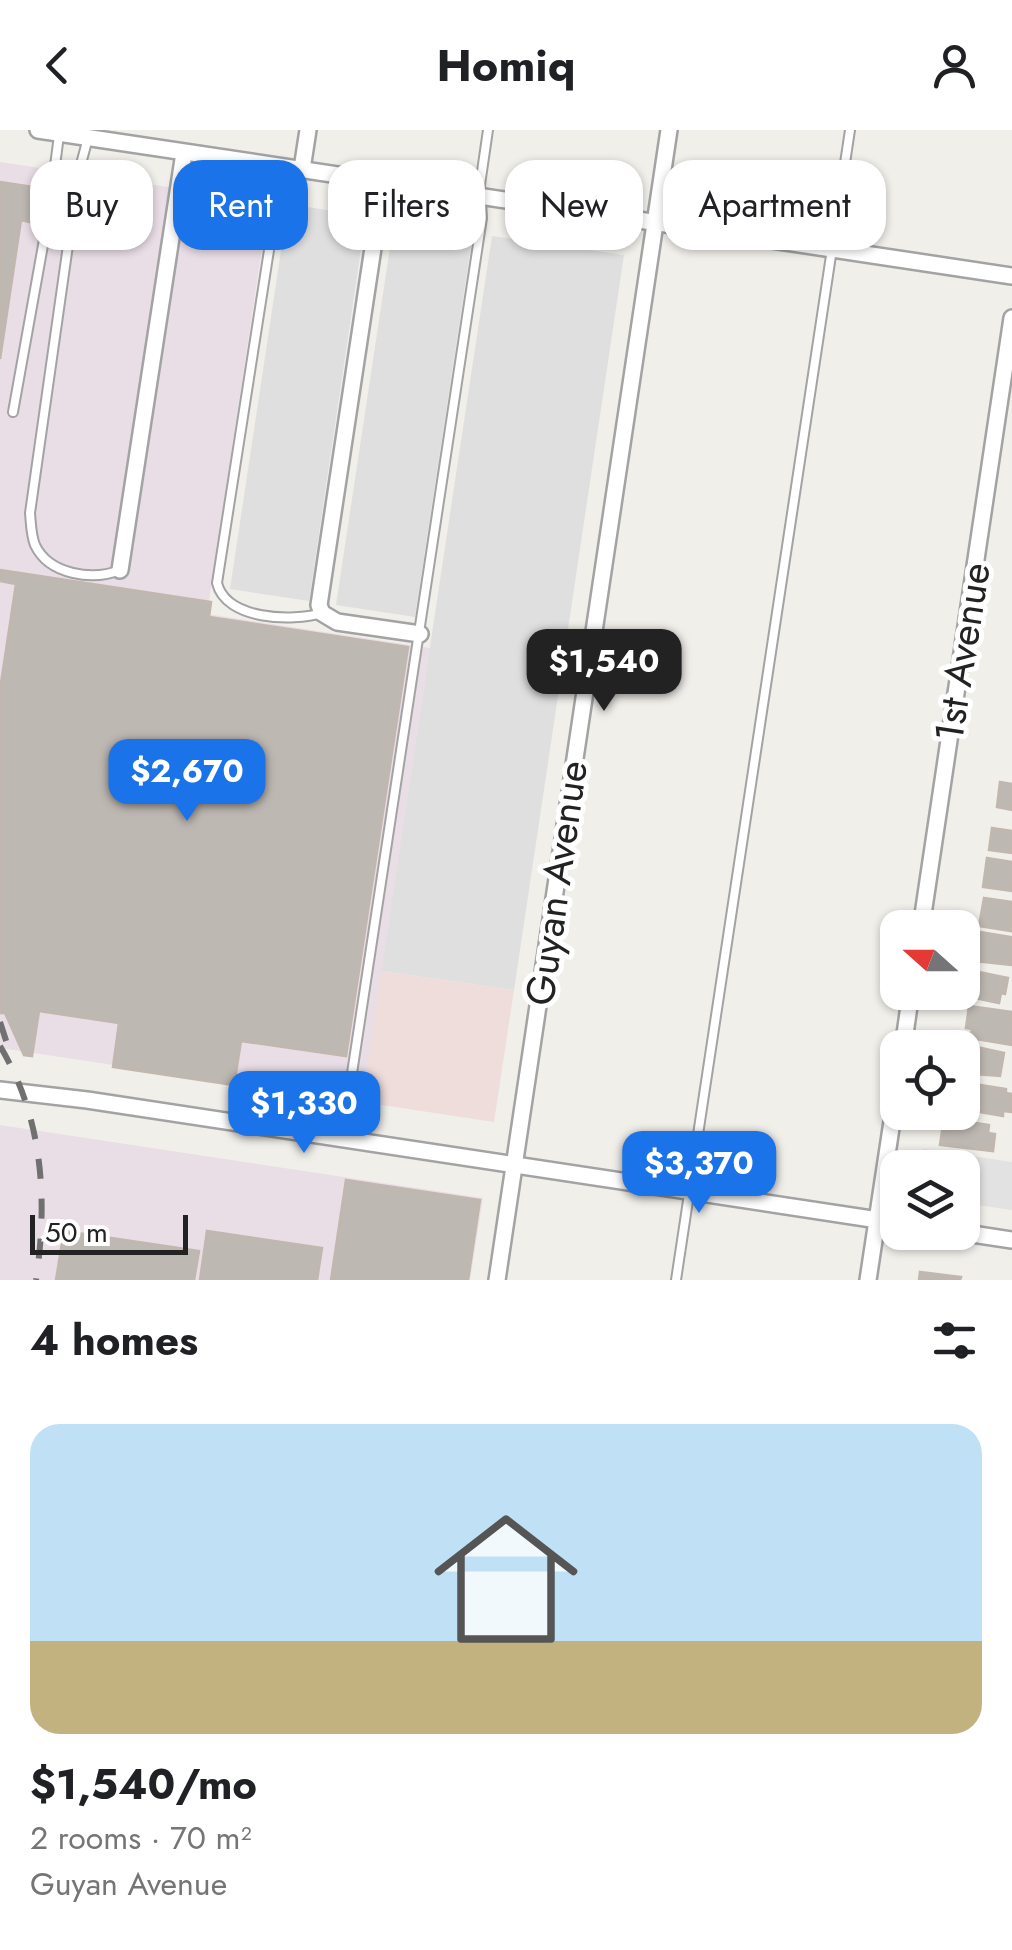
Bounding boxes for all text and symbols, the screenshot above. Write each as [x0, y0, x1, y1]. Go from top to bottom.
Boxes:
text: Homiq [436, 33, 576, 98]
icon: back [30, 38, 85, 93]
icon: person [927, 38, 982, 93]
chip: Buy [30, 160, 153, 250]
chip: Rent [173, 160, 308, 250]
chip: Filters [328, 160, 485, 250]
chip: New [505, 160, 643, 250]
chip: Apartment [663, 160, 886, 250]
street label: 1st Avenue [919, 558, 1005, 746]
pin: $1,540 [523, 629, 685, 714]
text: $1,540 [549, 638, 659, 684]
pin: $2,670 [106, 739, 268, 824]
text: $2,670 [130, 748, 244, 794]
street label: Guyan Avenue [510, 757, 602, 1009]
north arrow [880, 910, 980, 1010]
map controls [880, 910, 980, 1250]
button: locate [880, 1030, 980, 1130]
pin: $1,330 [223, 1071, 385, 1156]
text: $1,330 [250, 1080, 358, 1126]
pin: $3,370 [618, 1131, 780, 1216]
text: $3,370 [644, 1140, 754, 1186]
button: layers [880, 1150, 980, 1250]
scale bar [30, 1210, 188, 1254]
text: 50 m [45, 1212, 108, 1253]
text: 4 homes [30, 1310, 198, 1371]
icon: filters [927, 1313, 982, 1368]
icon: home [416, 1489, 596, 1669]
text: $1,540/mo [30, 1754, 257, 1815]
text: 2 rooms · 70 m² [30, 1815, 252, 1861]
text: Guyan Avenue [30, 1861, 227, 1907]

